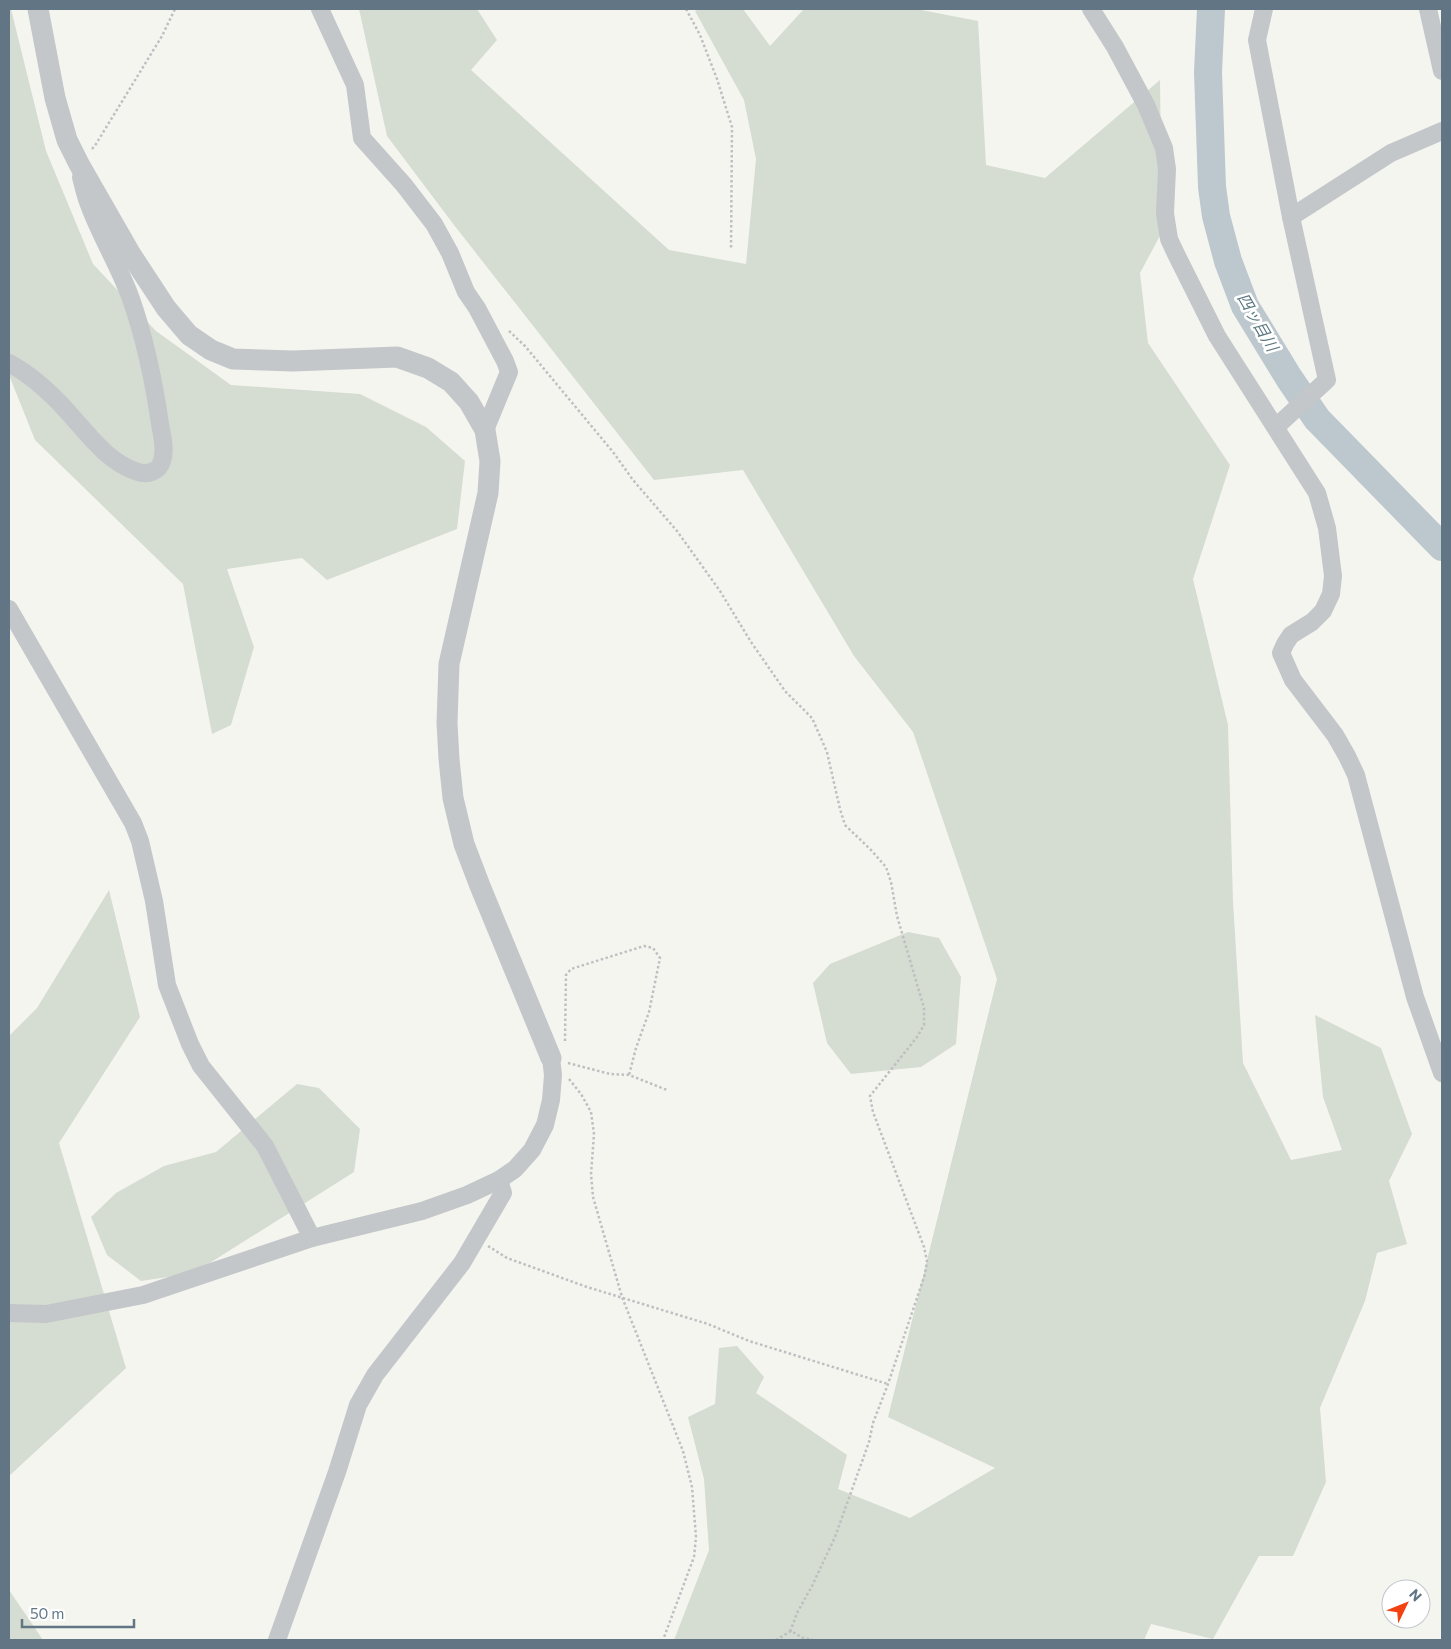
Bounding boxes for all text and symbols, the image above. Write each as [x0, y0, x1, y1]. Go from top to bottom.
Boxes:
water label: 四ッ目川 [1234, 289, 1284, 356]
north arrow [1381, 1579, 1431, 1629]
text: N [1406, 1585, 1426, 1604]
scale bar [22, 1596, 135, 1628]
text: 50 m [30, 1604, 64, 1622]

